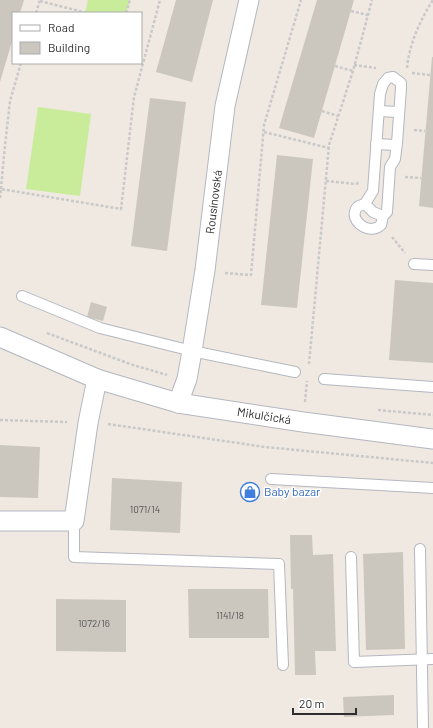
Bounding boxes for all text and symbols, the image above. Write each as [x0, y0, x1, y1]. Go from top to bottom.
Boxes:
legend [12, 12, 142, 64]
text: Road [48, 20, 75, 34]
text: Building [48, 40, 90, 54]
street label: Rousínovská [202, 169, 224, 235]
street label: Mikulčická [236, 404, 292, 426]
shop icon: Baby bazar [239, 481, 261, 503]
place label: Baby bazar [264, 484, 321, 498]
house number: 1071/14 [130, 503, 160, 515]
house number: 1141/18 [216, 609, 244, 621]
house number: 1072/16 [78, 617, 110, 629]
scale bar [293, 690, 356, 716]
text: 20 m [299, 696, 325, 710]

